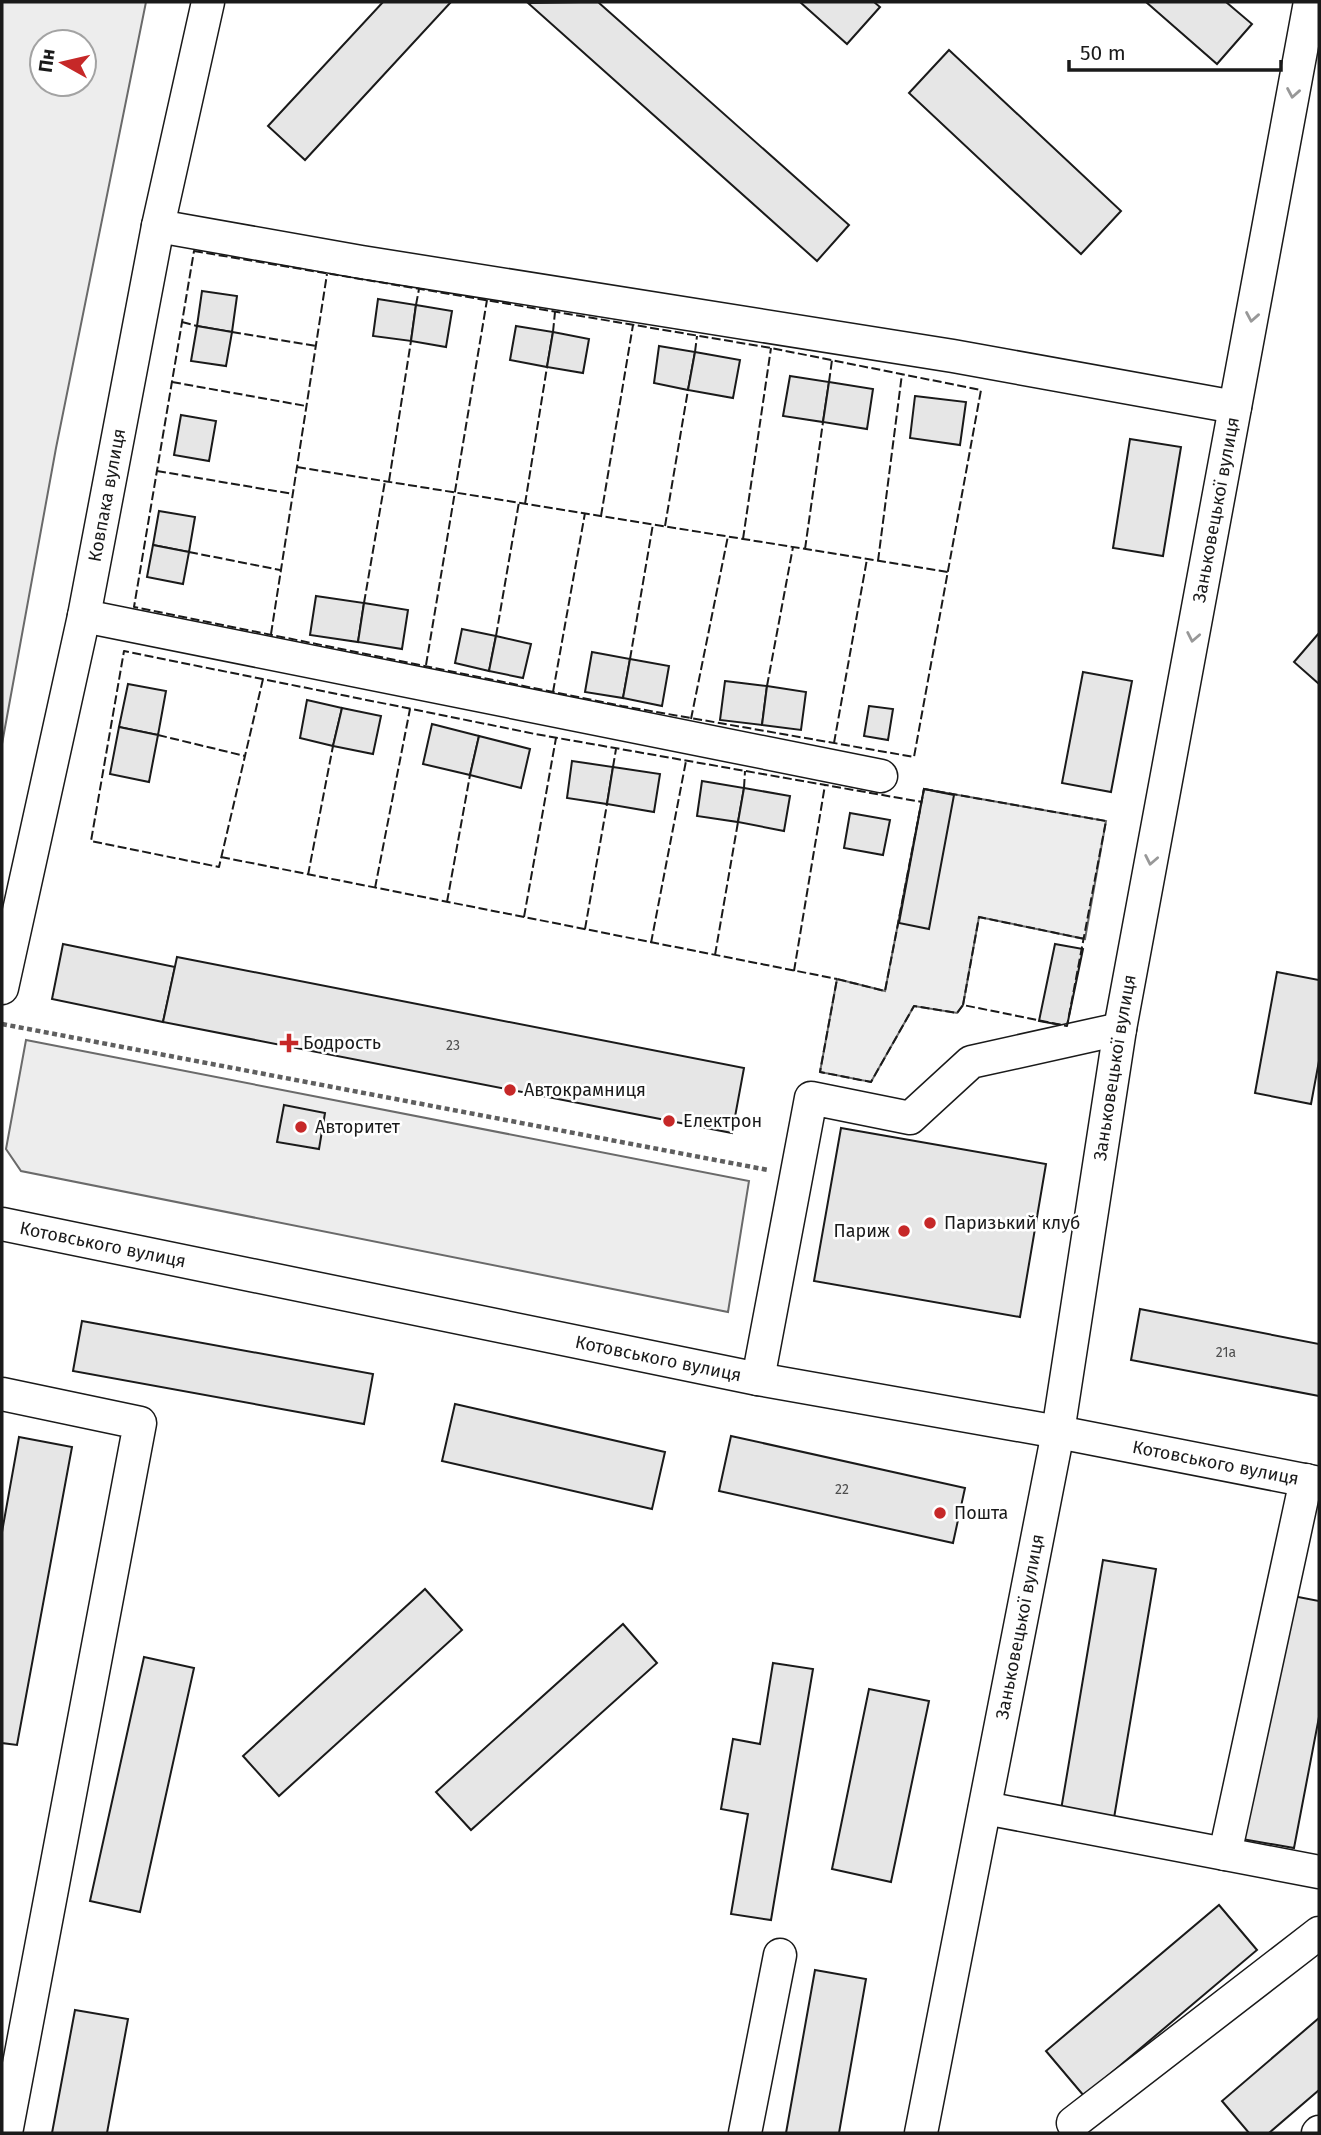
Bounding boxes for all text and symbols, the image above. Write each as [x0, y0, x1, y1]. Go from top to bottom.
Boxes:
north arrow [28, 28, 98, 98]
scale bar [1069, 28, 1281, 72]
text: 50 m [1080, 40, 1126, 66]
text: Пн [34, 47, 60, 74]
one-way arrow [1287, 87, 1302, 99]
one-way arrow [1245, 311, 1260, 323]
street label: Заньковецької вулиця [1188, 415, 1244, 604]
street label: Ковпака вулиця [84, 427, 130, 564]
one-way arrow [1186, 631, 1201, 643]
one-way arrow [1144, 854, 1159, 866]
street label: Заньковецької вулиця [1089, 973, 1141, 1162]
place label: Бодрость [303, 1032, 381, 1054]
marker: Бодрость [281, 1035, 297, 1051]
house number: 23 [446, 1037, 460, 1054]
place label: Автокрамниця [524, 1079, 646, 1101]
marker: Автокрамниця [502, 1082, 518, 1098]
place label: Електрон [683, 1110, 762, 1132]
marker: Електрон [661, 1113, 677, 1129]
place label: Авторитет [315, 1116, 401, 1138]
marker: Авторитет [293, 1119, 309, 1135]
place label: Паризький клуб [944, 1212, 1080, 1234]
marker: Паризький клуб [922, 1215, 938, 1231]
street label: Котовського вулиця [18, 1217, 188, 1272]
place label: Париж [834, 1220, 890, 1242]
marker: Париж [896, 1223, 912, 1239]
street label: Котовського вулиця [573, 1331, 743, 1386]
house number: 21а [1216, 1344, 1236, 1361]
street label: Котовського вулиця [1131, 1436, 1301, 1490]
house number: 22 [835, 1481, 849, 1498]
place label: Пошта [954, 1502, 1008, 1524]
marker: Пошта [932, 1505, 948, 1521]
street label: Заньковецької вулиця [991, 1532, 1049, 1721]

